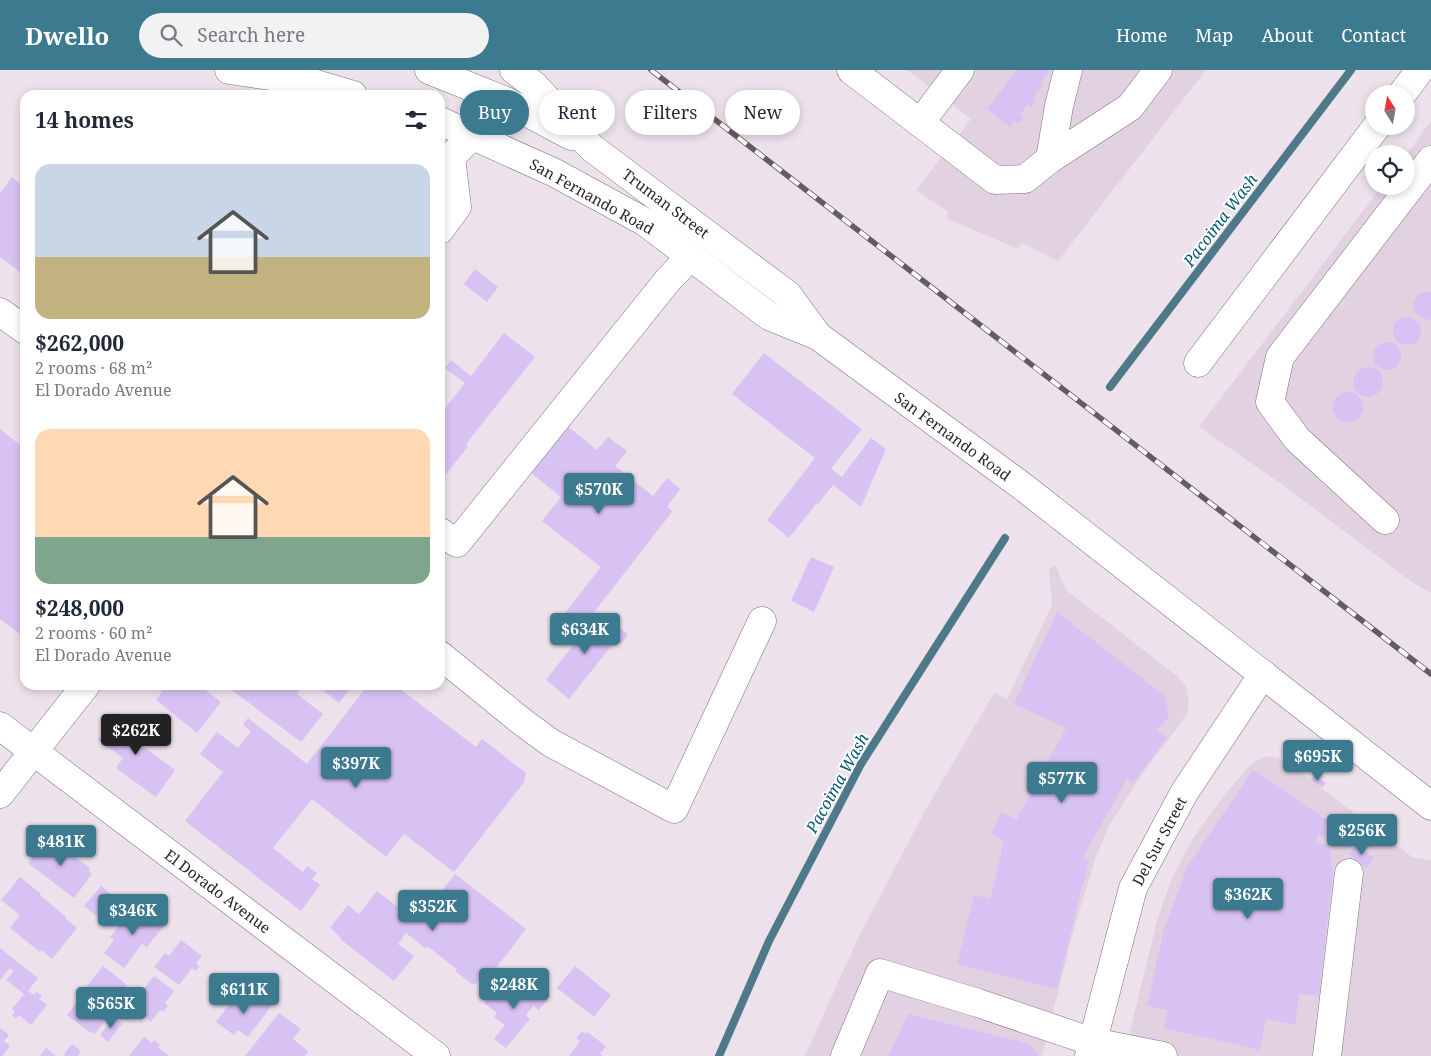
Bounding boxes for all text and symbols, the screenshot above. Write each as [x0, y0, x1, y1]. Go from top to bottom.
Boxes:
search box [139, 13, 489, 58]
text: Dwello [25, 19, 109, 52]
icon: search [157, 21, 185, 49]
text: Search here [197, 22, 305, 48]
text: Home [1116, 23, 1167, 47]
text: Map [1195, 23, 1233, 47]
text: About [1261, 23, 1313, 47]
text: Contact [1341, 23, 1406, 47]
north arrow [1365, 85, 1415, 135]
map controls [1365, 85, 1415, 195]
chip: Buy [460, 90, 529, 135]
chip: Rent [539, 90, 615, 135]
chip: Filters [625, 90, 715, 135]
chip: New [725, 90, 800, 135]
text: 14 homes [35, 106, 134, 134]
icon: filters [402, 106, 430, 134]
button: locate [1365, 145, 1415, 195]
street label: San Fernando Road [526, 154, 658, 238]
street label: Truman Street [619, 164, 713, 242]
water label: Pacoima Wash [1177, 169, 1262, 272]
icon: home [188, 197, 278, 287]
text: $262,000 [35, 329, 124, 357]
text: 2 rooms · 68 m² [35, 357, 152, 379]
text: El Dorado Avenue [35, 379, 172, 401]
street label: San Fernando Road [891, 387, 1015, 485]
icon: home [188, 462, 278, 552]
pin: $570K [564, 472, 634, 515]
text: $570K [575, 478, 623, 500]
text: $248,000 [35, 594, 124, 622]
pin: $634K [550, 612, 620, 655]
text: $634K [561, 618, 609, 640]
text: 2 rooms · 60 m² [35, 622, 152, 644]
text: El Dorado Avenue [35, 644, 172, 666]
pin: $262K [101, 714, 171, 756]
text: $262K [112, 719, 160, 741]
water label: Pacoima Wash [800, 729, 874, 838]
pin: $695K [1283, 740, 1353, 782]
text: $695K [1294, 745, 1342, 767]
pin: $397K [321, 746, 391, 789]
text: $397K [332, 752, 380, 774]
pin: $577K [1027, 762, 1097, 804]
text: $577K [1038, 767, 1086, 789]
street label: Del Sur Street [1127, 793, 1191, 889]
pin: $256K [1327, 814, 1397, 856]
text: $256K [1338, 819, 1386, 841]
pin: $481K [26, 824, 96, 867]
text: $481K [37, 830, 85, 852]
street label: El Dorado Avenue [161, 844, 275, 938]
pin: $362K [1213, 878, 1283, 920]
text: $362K [1224, 883, 1272, 905]
pin: $352K [398, 890, 468, 932]
pin: $346K [98, 894, 168, 936]
text: $352K [409, 895, 457, 917]
text: $346K [109, 899, 157, 921]
pin: $248K [479, 968, 549, 1010]
pin: $611K [209, 972, 279, 1015]
text: $248K [490, 973, 538, 995]
text: $611K [220, 978, 268, 1000]
pin: $565K [76, 986, 146, 1029]
text: $565K [87, 992, 135, 1014]

